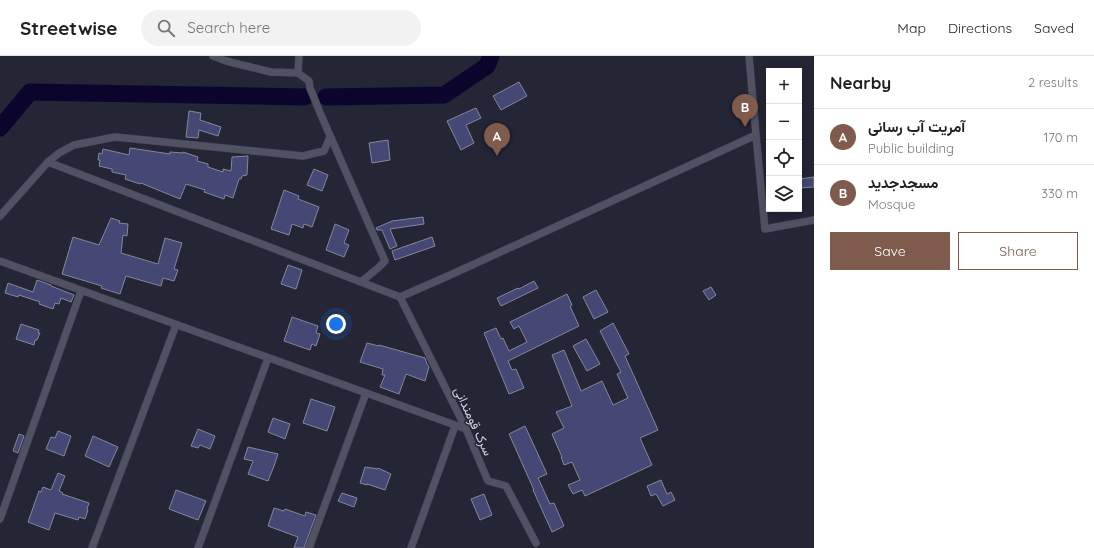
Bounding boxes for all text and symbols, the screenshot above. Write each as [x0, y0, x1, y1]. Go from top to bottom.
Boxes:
search box [141, 10, 421, 46]
text: Streetwise [20, 16, 117, 40]
icon: search [155, 17, 177, 39]
text: Search here [187, 18, 270, 37]
text: Map [897, 19, 926, 37]
text: Directions [948, 19, 1012, 37]
text: Saved [1034, 19, 1074, 37]
map controls [766, 68, 802, 212]
button: + [766, 68, 802, 104]
text: Nearby [830, 72, 891, 93]
text: 2 results [1028, 74, 1078, 90]
pin: B [732, 94, 758, 127]
button: − [766, 104, 802, 140]
text: آمریت آب رسانی [868, 117, 965, 136]
pin: A [484, 123, 510, 156]
text: A [839, 129, 847, 145]
text: 170 m [1043, 129, 1078, 145]
button: locate [766, 140, 802, 176]
text: Public building [868, 140, 954, 156]
text: مسجدجدید [868, 173, 938, 192]
button: layers [766, 176, 802, 212]
text: B [839, 185, 847, 201]
text: 330 m [1041, 185, 1078, 201]
text: Mosque [868, 196, 915, 212]
button: Save [830, 232, 950, 270]
button: Share [958, 232, 1078, 270]
your location [326, 314, 346, 334]
street label: سرک قومندانی [450, 384, 497, 458]

